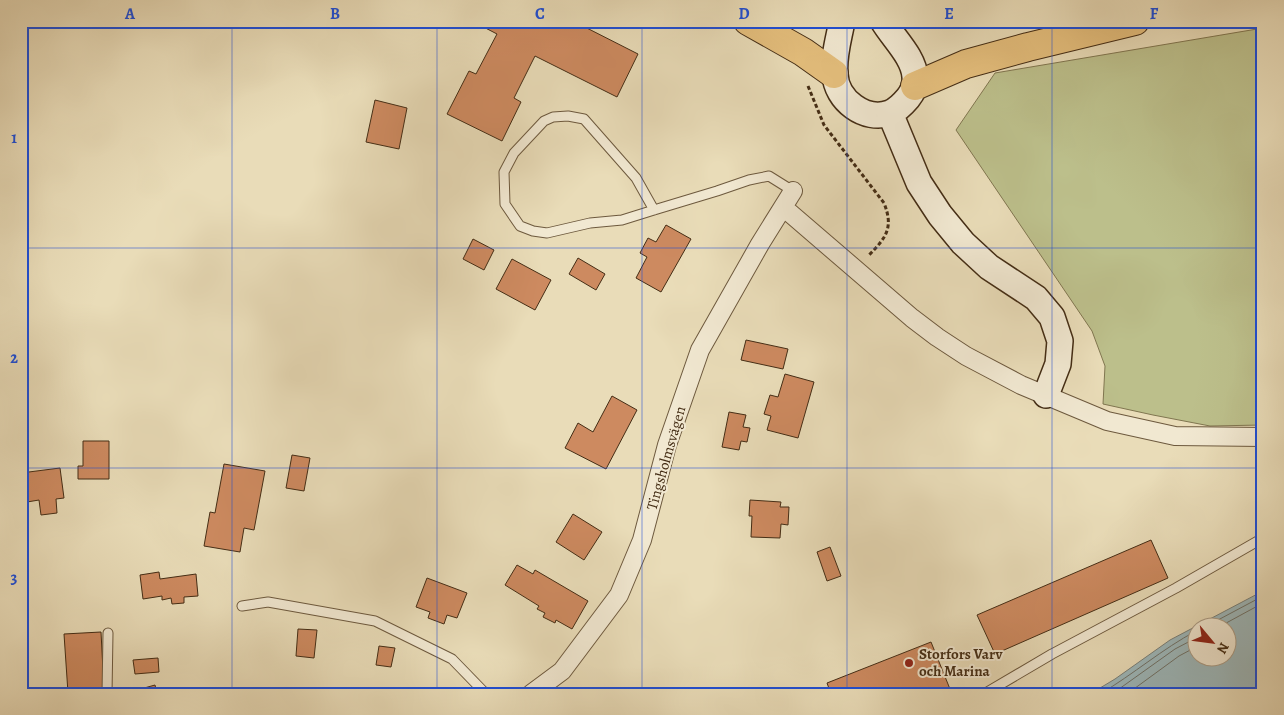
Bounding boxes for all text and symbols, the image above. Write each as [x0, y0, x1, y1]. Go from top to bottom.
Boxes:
text: A [124, 3, 136, 25]
text: B [330, 3, 340, 25]
text: C [535, 3, 545, 25]
text: D [738, 3, 750, 25]
text: E [944, 3, 954, 25]
text: F [1150, 3, 1159, 25]
text: 1 [11, 127, 17, 149]
text: 2 [10, 347, 18, 369]
street label: Tingsholmsvägen [642, 404, 690, 512]
text: 3 [11, 567, 18, 589]
north arrow [1186, 618, 1236, 668]
text: N [1212, 639, 1234, 657]
place label: Storfors Varv och Marina [919, 644, 1003, 681]
marker: Storfors Varv och Marina [903, 657, 915, 669]

